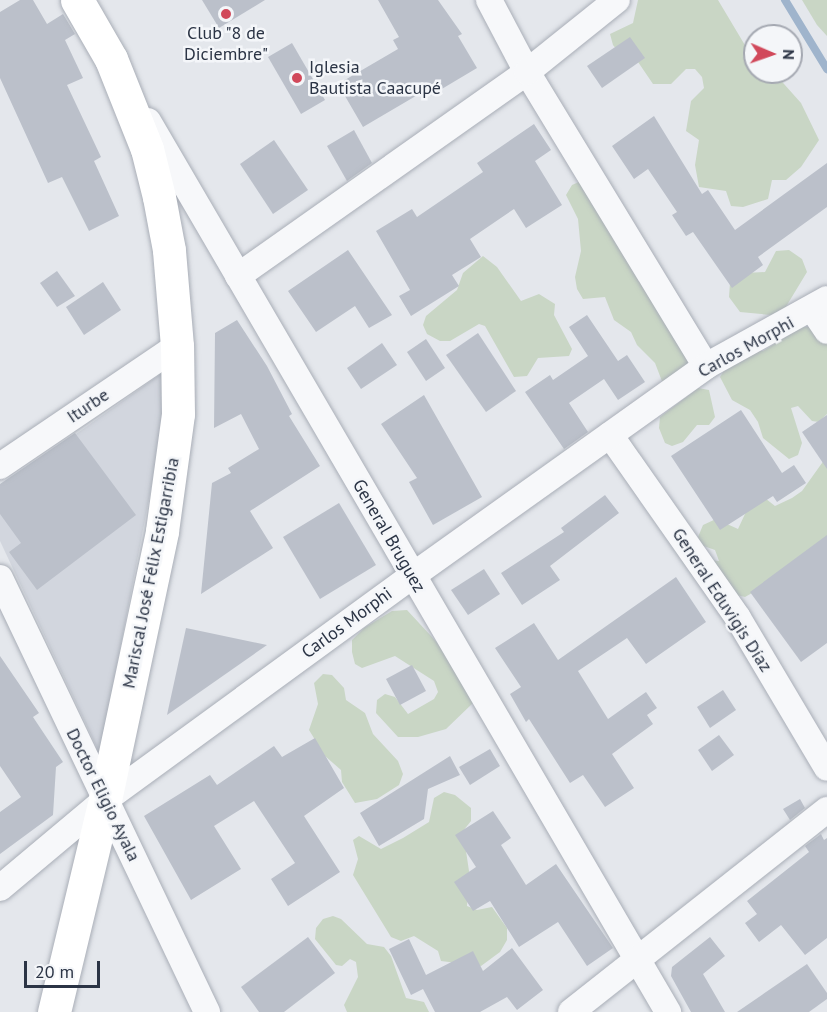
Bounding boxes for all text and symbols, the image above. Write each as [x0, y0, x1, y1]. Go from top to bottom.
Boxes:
marker: Club "8 de Diciembre" [219, 7, 233, 21]
place label: Club "8 de Diciembre" [184, 23, 268, 66]
north arrow [743, 24, 803, 84]
text: N [779, 49, 799, 60]
place label: Iglesia Bautista Caacupé [309, 57, 441, 100]
marker: Iglesia Bautista Caacupé [290, 71, 304, 85]
street label: Carlos Morphi [694, 312, 798, 382]
street label: Iturbe [63, 384, 113, 428]
street label: Mariscal José Félix Estigarribia [118, 456, 184, 690]
street label: General Bruguez [348, 476, 430, 596]
street label: General Eduvigis Díaz [667, 524, 777, 676]
street label: Carlos Morphi [297, 583, 397, 663]
street label: Doctor Eligio Ayala [61, 725, 145, 865]
scale bar [27, 949, 104, 987]
text: 20 m [35, 960, 74, 983]

